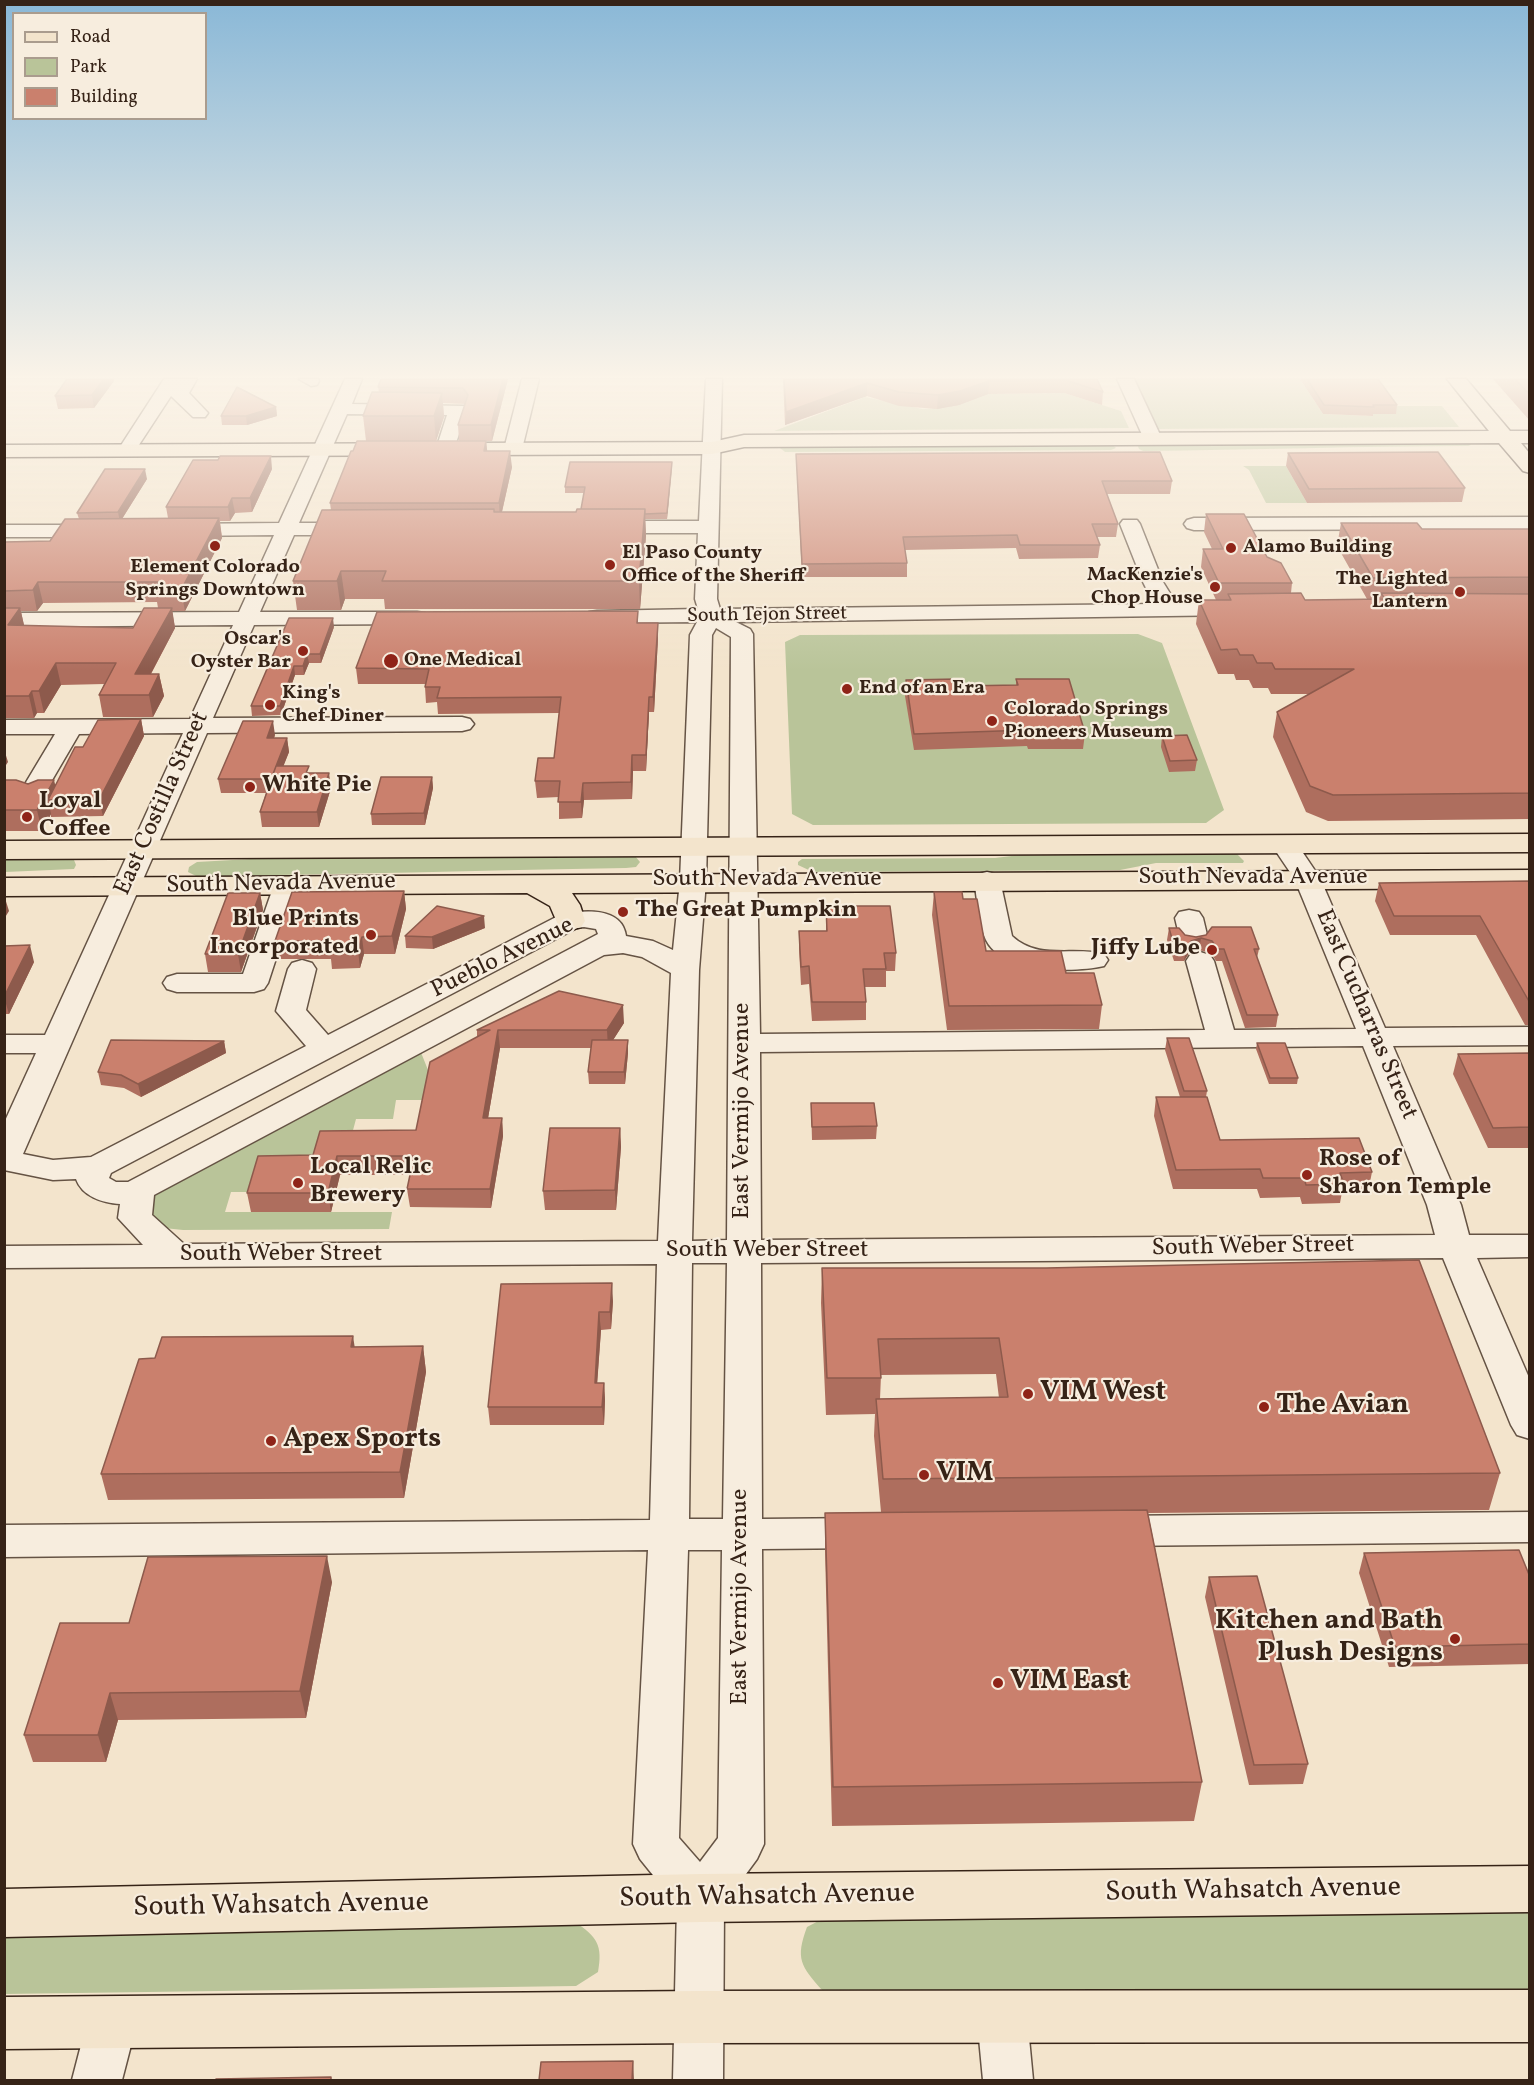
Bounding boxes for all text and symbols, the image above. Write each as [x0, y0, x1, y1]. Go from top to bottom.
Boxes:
legend [12, 12, 207, 120]
text: Road [70, 25, 111, 50]
text: Park [70, 55, 107, 80]
text: Building [70, 85, 138, 110]
place label: Alamo Building [1243, 536, 1392, 560]
marker: Element Colorado Springs Downtown [208, 539, 222, 553]
marker: Alamo Building [1224, 541, 1238, 555]
place label: El Paso County Office of the Sheriff [622, 542, 805, 589]
place label: Element Colorado Springs Downtown [125, 556, 305, 603]
marker: El Paso County Office of the Sheriff [603, 558, 617, 572]
place label: MacKenzie's Chop House [1087, 564, 1203, 611]
place label: The Lighted Lantern [1336, 568, 1448, 615]
marker: MacKenzie's Chop House [1208, 580, 1222, 594]
marker: The Lighted Lantern [1453, 585, 1467, 599]
street label: South Tejon Street [687, 603, 847, 629]
place label: Oscar's Oyster Bar [191, 628, 291, 675]
marker: Oscar's Oyster Bar [296, 644, 310, 658]
place label: One Medical [404, 649, 521, 673]
marker: One Medical [382, 652, 400, 670]
place label: End of an Era [859, 677, 985, 701]
place label: King's Chef Diner [282, 682, 384, 729]
marker: End of an Era [840, 682, 854, 696]
marker: King's Chef Diner [263, 698, 277, 712]
place label: Colorado Springs Pioneers Museum [1004, 698, 1173, 745]
street label: East Costilla Street [110, 708, 216, 900]
marker: Colorado Springs Pioneers Museum [985, 714, 999, 728]
place label: White Pie [262, 773, 372, 801]
marker: White Pie [243, 780, 257, 794]
place label: Loyal Coffee [39, 789, 111, 845]
marker: Loyal Coffee [20, 810, 34, 824]
street label: South Nevada Avenue [1138, 865, 1368, 893]
street label: South Nevada Avenue [652, 867, 882, 895]
street label: South Nevada Avenue [166, 869, 396, 901]
place label: The Great Pumpkin [635, 898, 857, 926]
marker: The Great Pumpkin [616, 905, 630, 919]
street label: East Cucharras Street [1308, 906, 1422, 1124]
place label: Blue Prints Incorporated [209, 907, 359, 963]
street label: Pueblo Avenue [427, 912, 579, 1006]
marker: Blue Prints Incorporated [364, 928, 378, 942]
place label: Jiffy Lube [1091, 936, 1200, 964]
marker: Jiffy Lube [1205, 943, 1219, 957]
street label: East Vermijo Avenue [730, 1003, 758, 1219]
place label: Rose of Sharon Temple [1319, 1147, 1491, 1203]
place label: Local Relic Brewery [310, 1155, 431, 1211]
marker: Rose of Sharon Temple [1300, 1168, 1314, 1182]
marker: Local Relic Brewery [291, 1176, 305, 1190]
street label: South Weber Street [1151, 1232, 1355, 1264]
street label: South Weber Street [666, 1238, 868, 1266]
street label: South Weber Street [180, 1242, 382, 1270]
place label: VIM West [1040, 1377, 1166, 1411]
marker: VIM West [1021, 1387, 1035, 1401]
place label: The Avian [1276, 1390, 1409, 1424]
marker: The Avian [1257, 1400, 1271, 1414]
place label: Apex Sports [283, 1424, 441, 1458]
marker: Apex Sports [264, 1434, 278, 1448]
place label: VIM [936, 1458, 993, 1492]
marker: VIM [917, 1468, 931, 1482]
street label: East Vermijo Avenue [728, 1489, 756, 1705]
place label: Kitchen and Bath Plush Designs [1215, 1606, 1443, 1672]
marker: Kitchen and Bath Plush Designs [1448, 1632, 1462, 1646]
place label: VIM East [1010, 1666, 1129, 1700]
marker: VIM East [991, 1676, 1005, 1690]
street label: South Wahsatch Avenue [1105, 1873, 1401, 1911]
street label: South Wahsatch Avenue [619, 1879, 915, 1917]
street label: South Wahsatch Avenue [133, 1888, 429, 1926]

